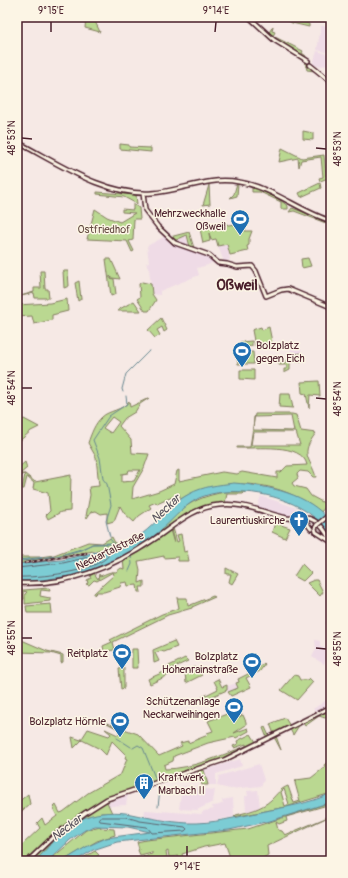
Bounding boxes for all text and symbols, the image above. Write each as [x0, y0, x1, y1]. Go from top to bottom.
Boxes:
text: 9°15'E [38, 5, 64, 17]
text: 9°14'E [203, 5, 229, 17]
text: 48°53'N [6, 120, 18, 155]
text: 48°53'N [332, 131, 344, 166]
place label: Mehrzweckhalle Oßweil [154, 207, 227, 233]
sports icon: Mehrzweckhalle Oßweil [229, 208, 251, 236]
park label: Ostfriedhof [77, 223, 131, 236]
district label: Oßweil [216, 276, 258, 295]
place label: Bolzplatz gegen Eich [256, 339, 305, 365]
sports icon: Bolzplatz gegen Eich [231, 340, 253, 368]
text: 48°54'N [6, 370, 18, 406]
text: 48°54'N [332, 381, 344, 417]
water label: Neckar [148, 490, 185, 526]
church icon: Laurentiuskirche [288, 509, 310, 537]
place label: Laurentiuskirche [210, 514, 286, 527]
street label: Neckartalstraße [74, 529, 147, 573]
text: 48°55'N [6, 620, 18, 655]
text: 48°55'N [332, 631, 344, 666]
sports icon: Reitplatz [111, 642, 133, 670]
place label: Reitplatz [67, 647, 108, 660]
place label: Bolzplatz Hohenrainstraße [162, 650, 239, 676]
sports icon: Bolzplatz Hohenrainstraße [241, 651, 263, 679]
place label: Schützenanlage Neckarweihingen [143, 695, 221, 721]
sports icon: Schützenanlage Neckarweihingen [223, 696, 245, 724]
sports icon: Bolzplatz Hörnle [109, 710, 131, 738]
place label: Bolzplatz Hörnle [29, 715, 107, 728]
place label: Kraftwerk Marbach II [158, 771, 205, 797]
building icon: Kraftwerk Marbach II [133, 772, 155, 800]
water label: Neckar [49, 810, 87, 845]
text: 9°14'E [174, 861, 200, 873]

